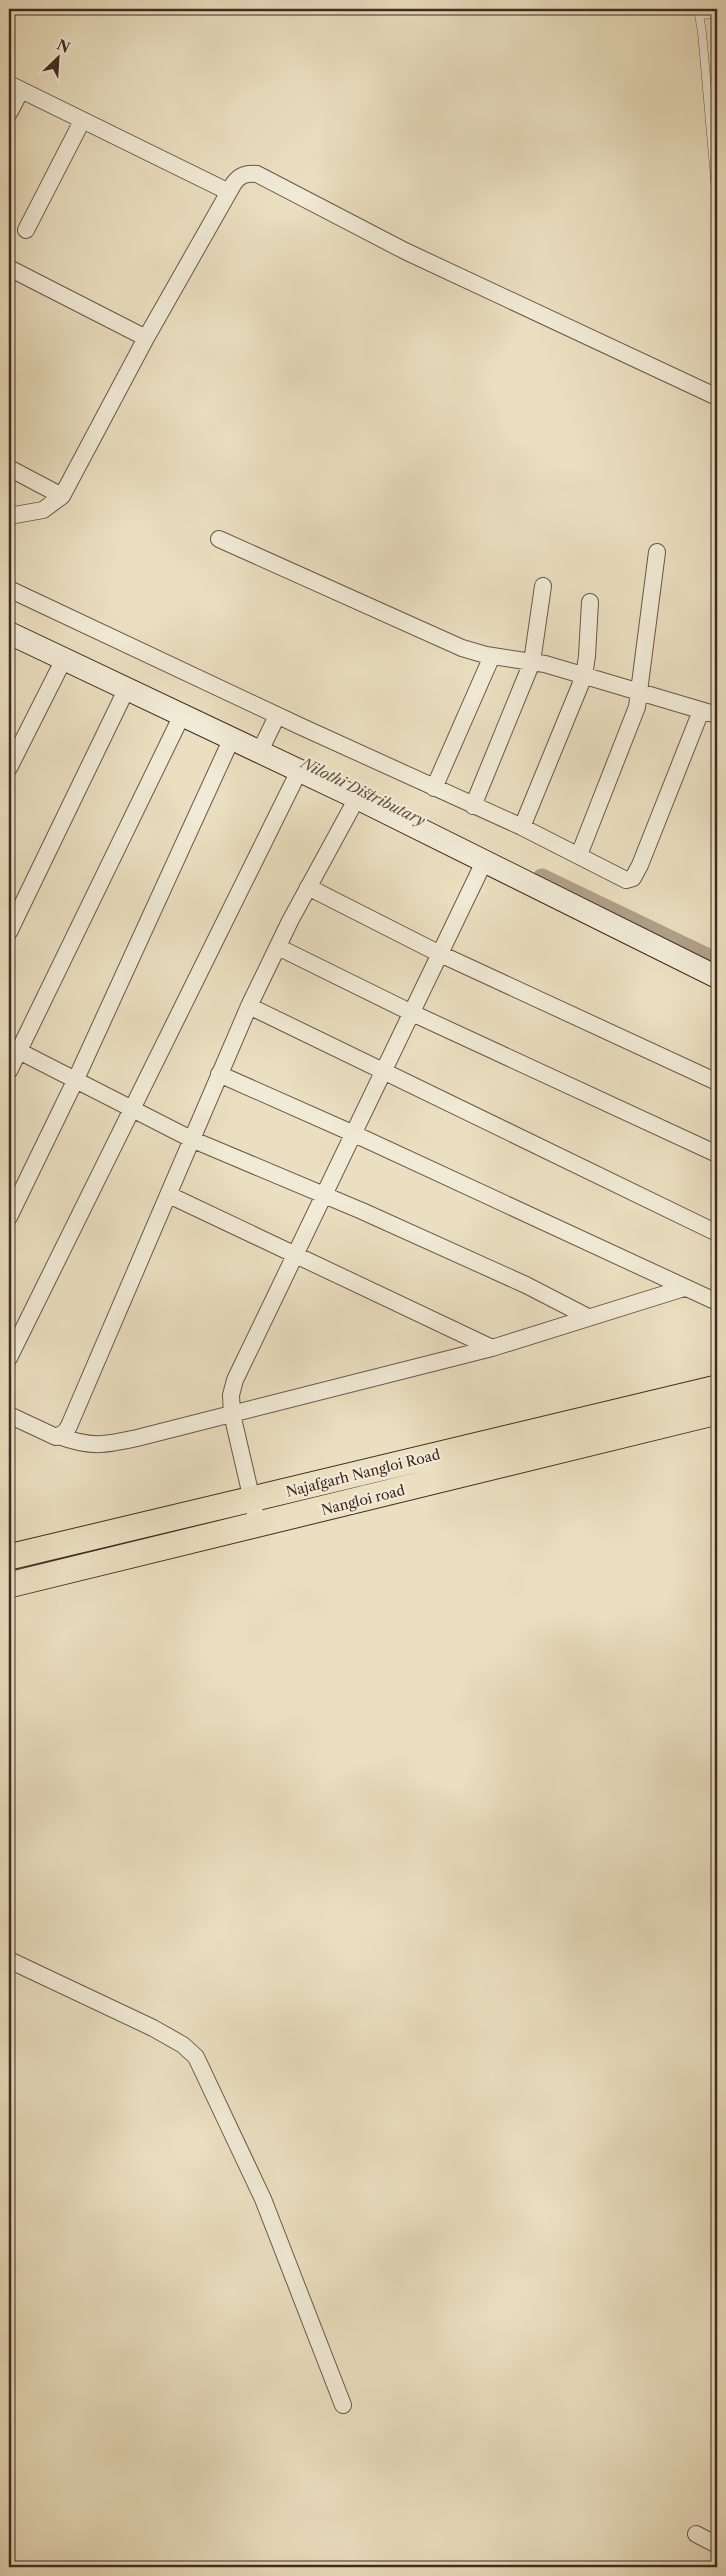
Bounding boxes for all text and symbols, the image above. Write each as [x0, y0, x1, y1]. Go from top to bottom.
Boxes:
north arrow [32, 32, 82, 82]
text: N [54, 35, 73, 57]
water label: Nilothi Distributary [297, 753, 429, 830]
street label: Najafgarh Nangloi Road [284, 1445, 442, 1501]
street label: Nangloi road [319, 1481, 407, 1519]

